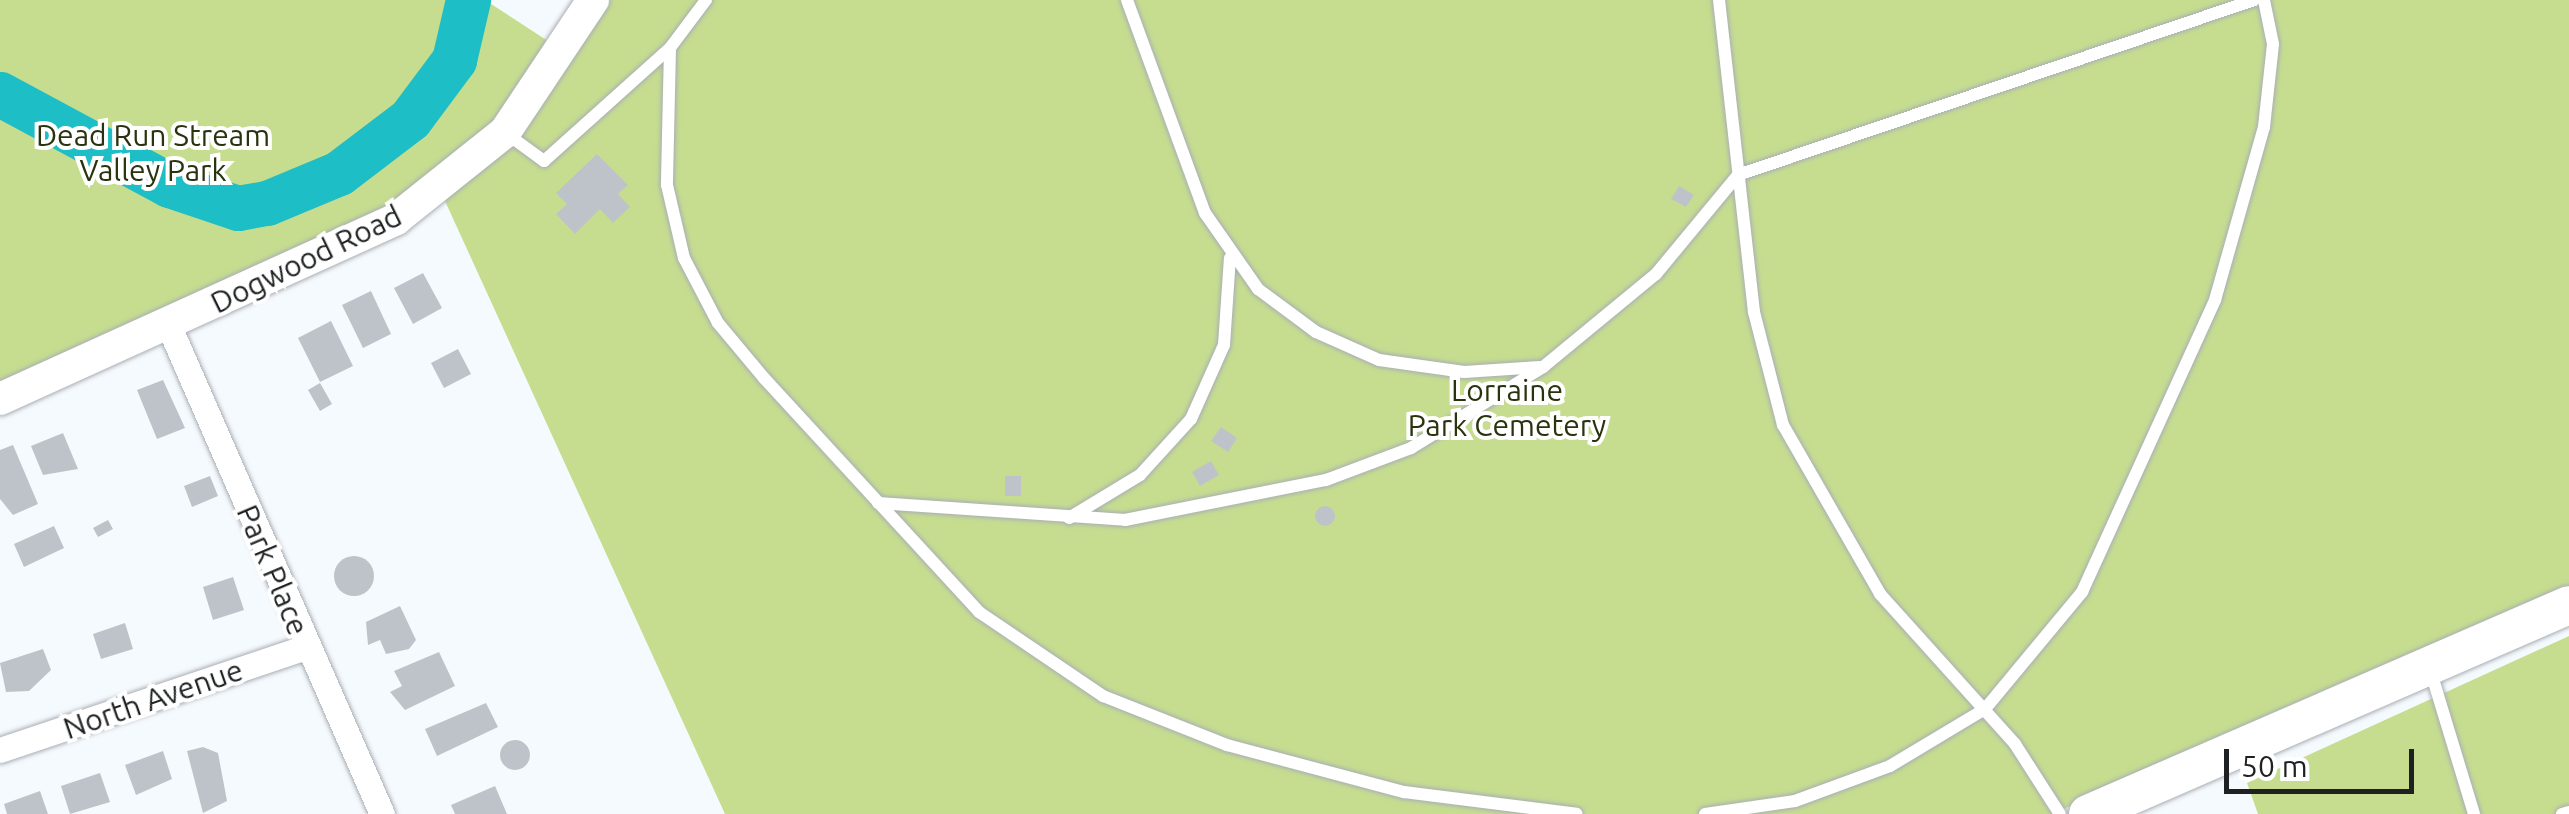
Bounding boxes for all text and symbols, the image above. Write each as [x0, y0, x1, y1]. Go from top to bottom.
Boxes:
park label: Dead Run Stream Valley Park [36, 117, 270, 188]
street label: Dogwood Road [205, 197, 407, 321]
park label: Lorraine Park Cemetery [1408, 372, 1606, 442]
street label: Park Place [229, 499, 317, 641]
street label: North Avenue [59, 652, 247, 746]
scale bar [2229, 729, 2419, 791]
text: 50 m [2241, 749, 2308, 783]

